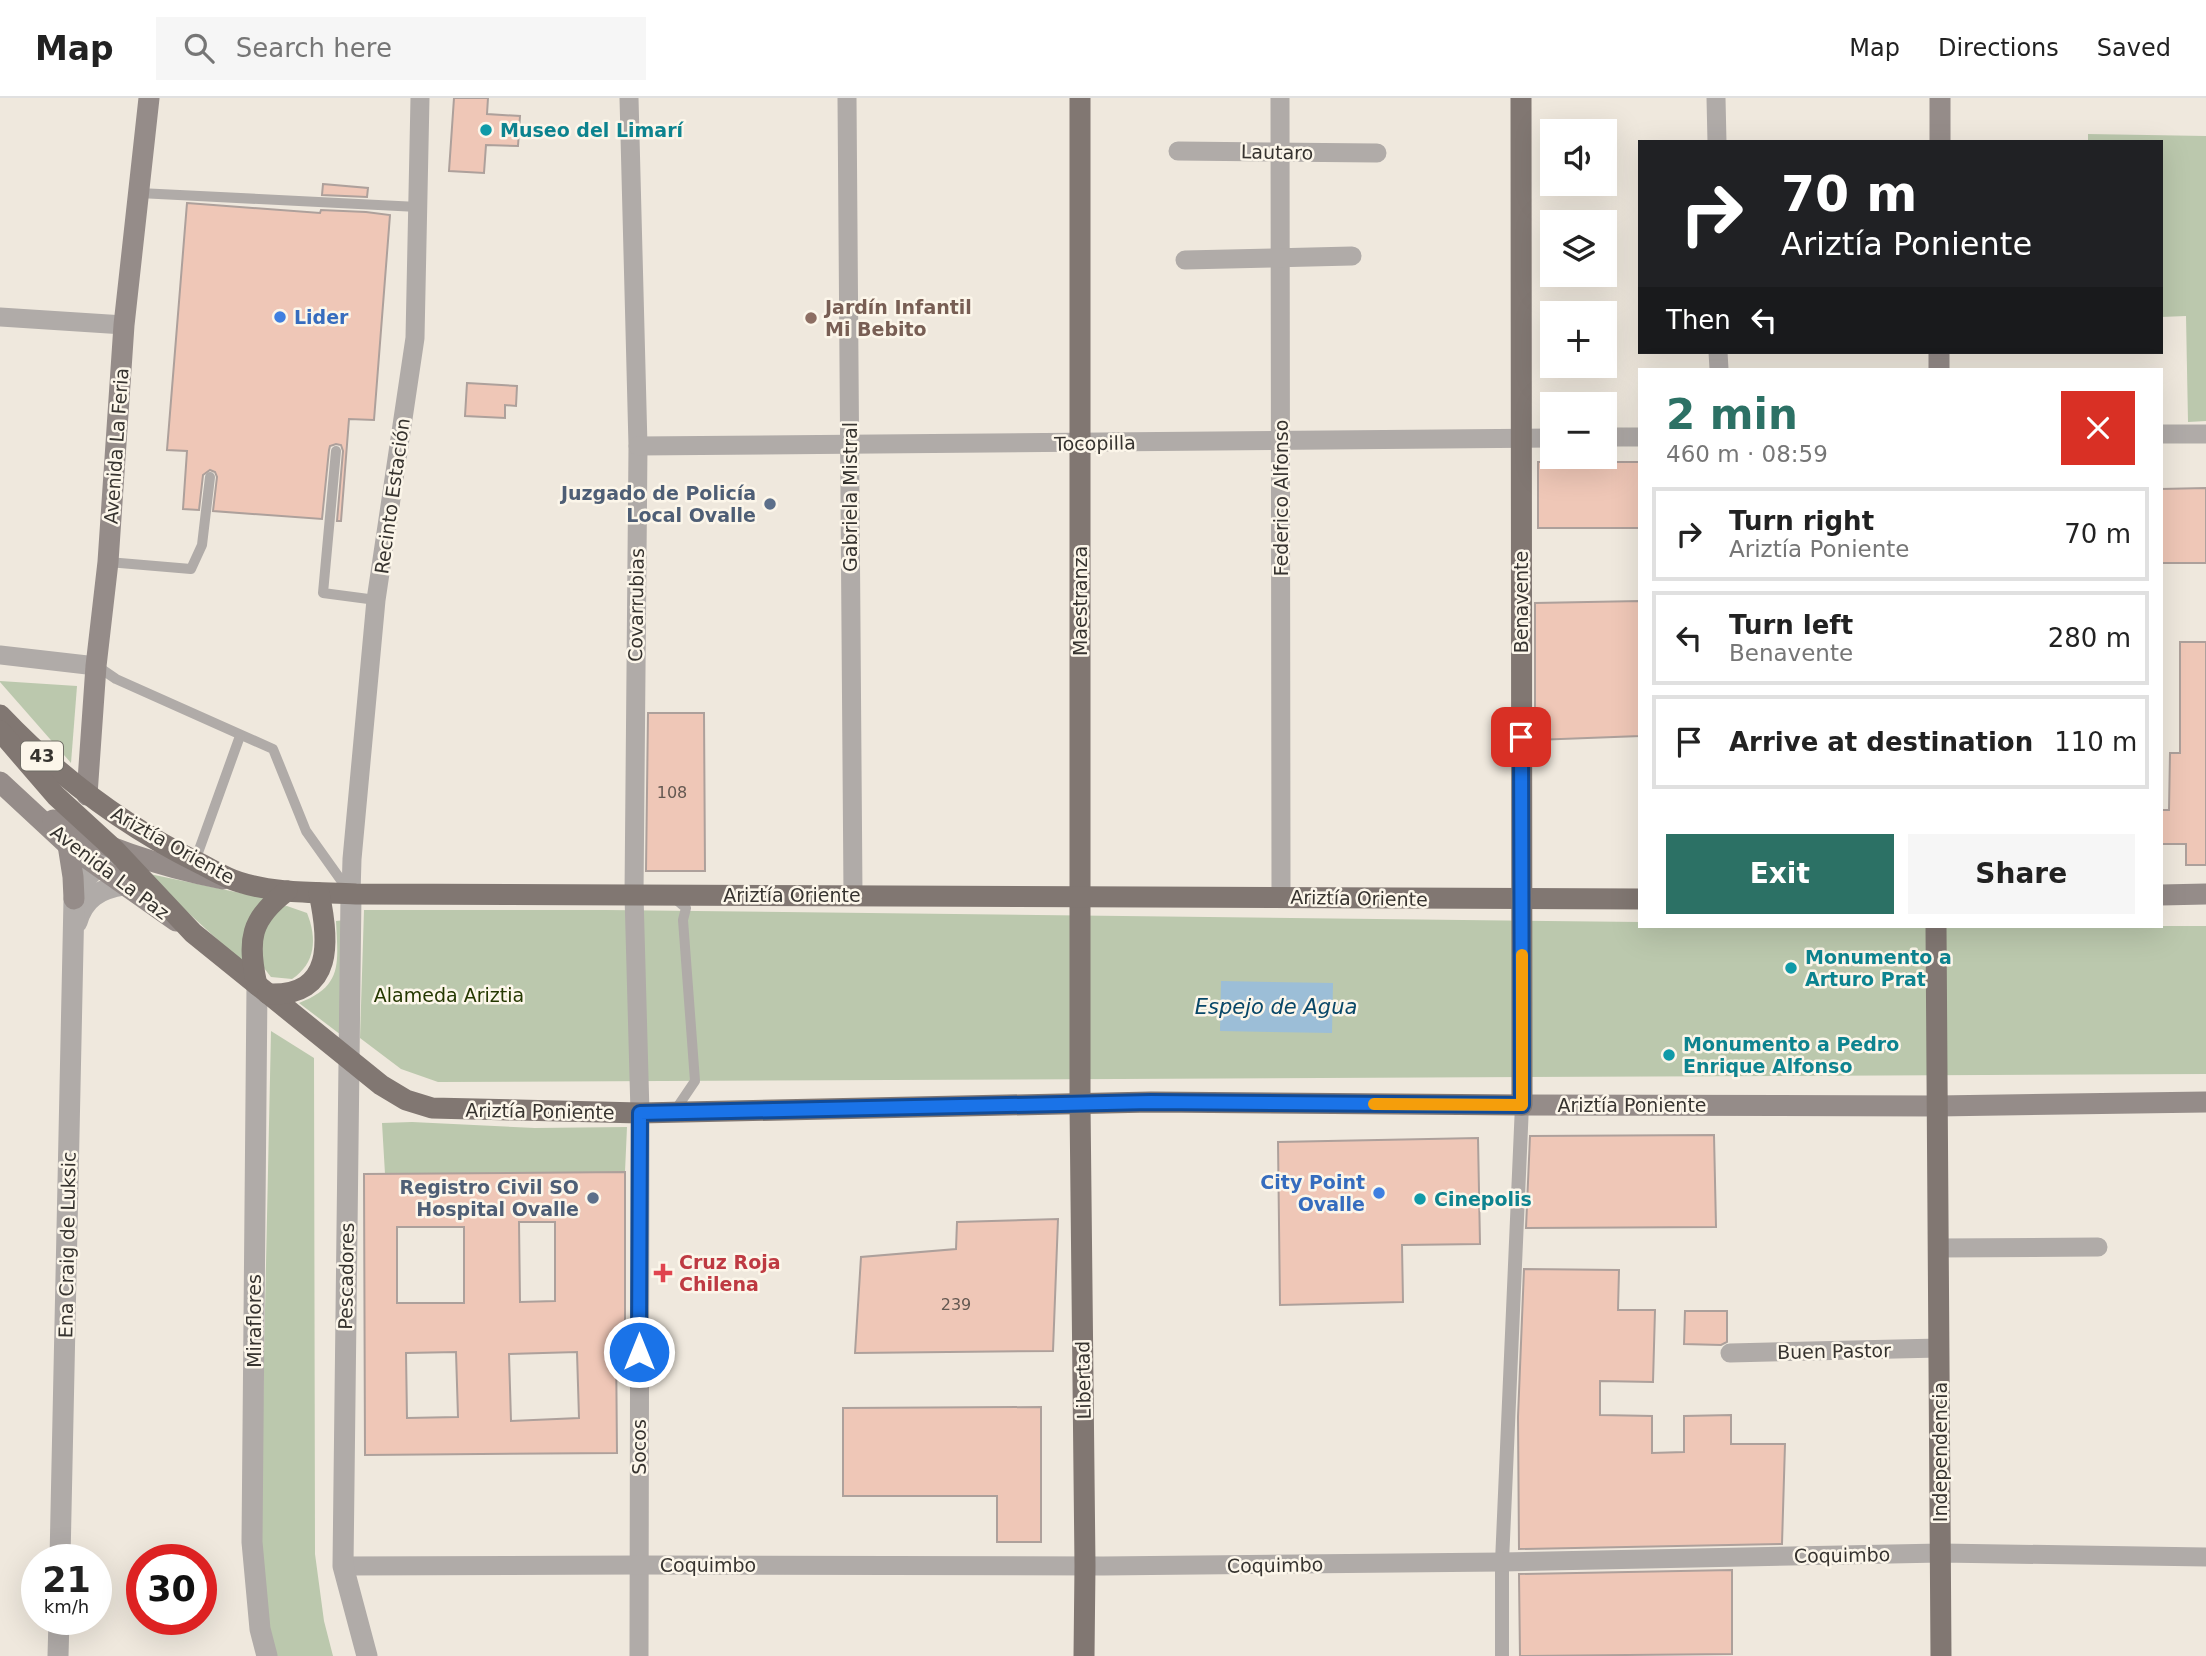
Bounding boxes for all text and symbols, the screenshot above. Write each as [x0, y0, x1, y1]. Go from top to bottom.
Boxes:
search box [156, 17, 646, 80]
text: Map [35, 29, 114, 68]
icon: search [180, 29, 218, 67]
text: Search here [236, 33, 392, 63]
text: Map [1849, 34, 1900, 62]
text: Directions [1938, 34, 2059, 62]
text: Saved [2097, 34, 2171, 62]
place label: Museo del Limarí [500, 119, 685, 141]
map controls [1540, 119, 1617, 469]
button: sound [1540, 119, 1617, 196]
marker: Museo del Limarí [478, 122, 494, 138]
street label: Lautaro [1241, 140, 1313, 164]
text: 70 m [1781, 166, 1917, 223]
icon: right [1666, 168, 1757, 259]
button: layers [1540, 210, 1617, 287]
text: Ariztía Poniente [1781, 225, 2032, 263]
place label: Jardín Infantil Mi Bebito [823, 296, 972, 340]
button: + [1540, 301, 1617, 378]
icon: left [1745, 301, 1783, 339]
text: Then [1666, 305, 1731, 335]
place label: Lider [294, 306, 349, 328]
marker: Lider [272, 309, 288, 325]
marker: Jardín Infantil Mi Bebito [803, 310, 819, 326]
street label: Avenida La Feria [100, 367, 132, 525]
text: 2 min [1666, 390, 1798, 439]
button: close [2061, 391, 2135, 465]
button: − [1540, 392, 1617, 469]
street label: Recinto Estación [370, 417, 414, 575]
street label: Federico Alfonso [1270, 420, 1292, 576]
street label: Gabriela Mistral [839, 422, 861, 572]
street label: Tocopilla [1053, 431, 1136, 455]
text: 460 m · 08:59 [1666, 441, 1828, 467]
place label: Juzgado de Policía Local Ovalle [559, 482, 756, 526]
marker: Juzgado de Policía Local Ovalle [762, 496, 778, 512]
text: Turn right [1729, 506, 1874, 536]
icon: right [1670, 515, 1708, 553]
text: 70 m [2064, 519, 2131, 549]
text: Ariztía Poniente [1729, 536, 1909, 562]
street label: Maestranza [1069, 546, 1091, 656]
street label: Covarrubias [624, 548, 648, 662]
street label: Benavente [1510, 551, 1532, 653]
text: Turn left [1729, 610, 1853, 640]
icon: left [1670, 619, 1708, 657]
text: 280 m [2048, 623, 2131, 653]
text: Benavente [1729, 640, 1853, 666]
pin [1491, 707, 1551, 767]
icon: arrive [1502, 718, 1540, 756]
icon: arrive [1670, 723, 1708, 761]
text: Arrive at destination [1729, 727, 2033, 757]
text: 110 m [2054, 727, 2137, 757]
road number: 43 [21, 742, 63, 770]
house number: 108 [657, 783, 687, 802]
street label: Ariztía Oriente [108, 802, 238, 888]
street label: Avenida La Paz [47, 820, 173, 924]
button: Exit [1666, 834, 1894, 914]
button: Share [1908, 834, 2135, 914]
street label: Ariztía Oriente [723, 884, 861, 906]
street label: Ariztía Oriente [1290, 886, 1428, 910]
place label: Monumento a Arturo Prat [1805, 946, 1952, 990]
marker: Monumento a Arturo Prat [1783, 960, 1799, 976]
park label: Alameda Ariztia [374, 984, 524, 1006]
water label: Espejo de Agua [1195, 995, 1357, 1019]
place label: Monumento a Pedro Enrique Alfonso [1683, 1033, 1899, 1077]
marker: Monumento a Pedro Enrique Alfonso [1661, 1047, 1677, 1063]
street label: Ariztía Poniente [1557, 1094, 1707, 1116]
street label: Ariztía Poniente [465, 1099, 615, 1123]
street label: Ena Craig de Luksic [54, 1152, 80, 1338]
place label: City Point Ovalle [1260, 1171, 1365, 1215]
place label: Registro Civil SO Hospital Ovalle [400, 1176, 579, 1220]
marker: City Point Ovalle [1371, 1185, 1387, 1201]
place label: Cinepolis [1434, 1188, 1532, 1210]
marker: Registro Civil SO Hospital Ovalle [585, 1190, 601, 1206]
marker: Cinepolis [1412, 1191, 1428, 1207]
street label: Pescadores [334, 1222, 358, 1330]
place label: Cruz Roja Chilena [679, 1251, 781, 1295]
marker: Cruz Roja Chilena [653, 1263, 673, 1283]
street label: Miraflores [243, 1274, 265, 1368]
house number: 239 [941, 1295, 971, 1314]
position arrow [602, 1315, 676, 1389]
street label: Buen Pastor [1777, 1339, 1891, 1363]
street label: Libertad [1071, 1341, 1095, 1419]
street label: Independencia [1929, 1382, 1951, 1522]
street label: Socos [628, 1419, 650, 1475]
street label: Coquimbo [1794, 1543, 1890, 1567]
speed limit sign: 30 [126, 1544, 217, 1635]
street label: Coquimbo [1227, 1553, 1323, 1577]
street label: Coquimbo [660, 1554, 756, 1576]
text: 21 [42, 1560, 91, 1600]
text: km/h [44, 1596, 89, 1617]

